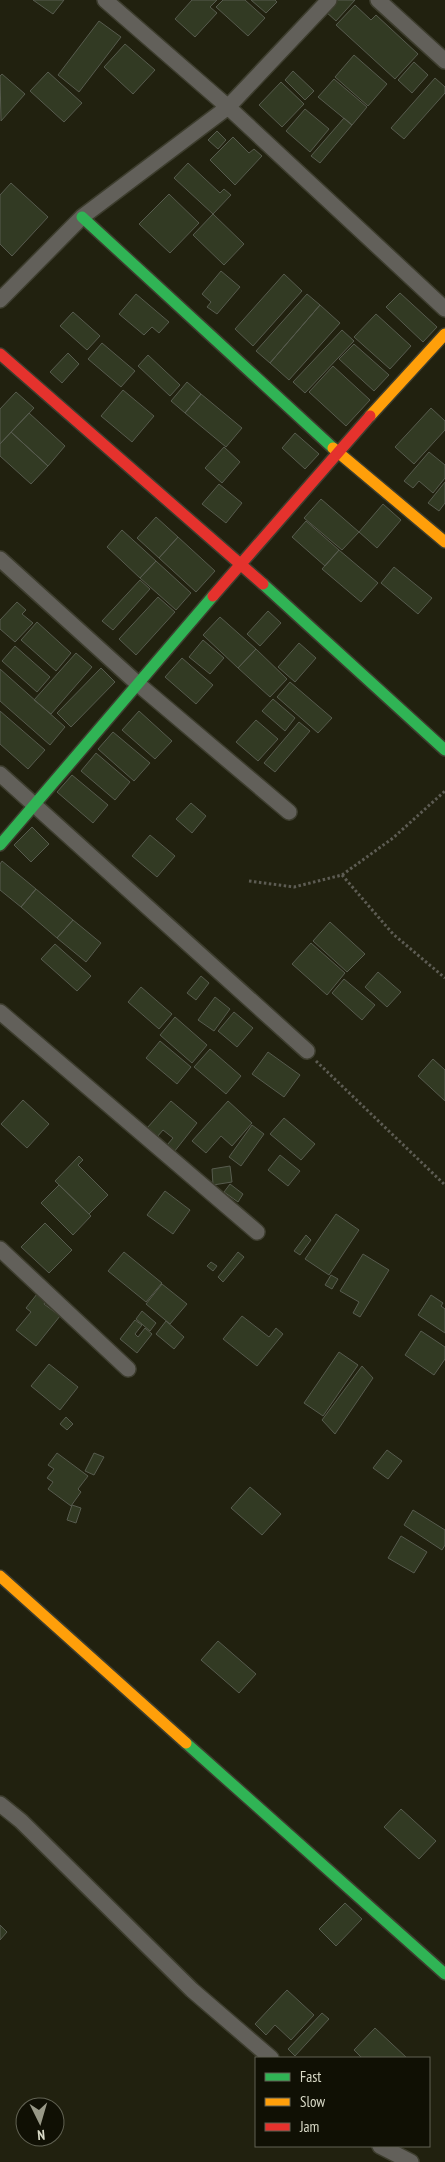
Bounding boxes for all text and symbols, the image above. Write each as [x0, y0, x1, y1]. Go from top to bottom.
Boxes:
legend [255, 2057, 430, 2147]
text: Fast [300, 2067, 321, 2086]
text: Slow [300, 2092, 325, 2111]
north arrow [15, 2097, 65, 2147]
text: Jam [299, 2117, 319, 2136]
text: N [37, 2126, 46, 2144]

